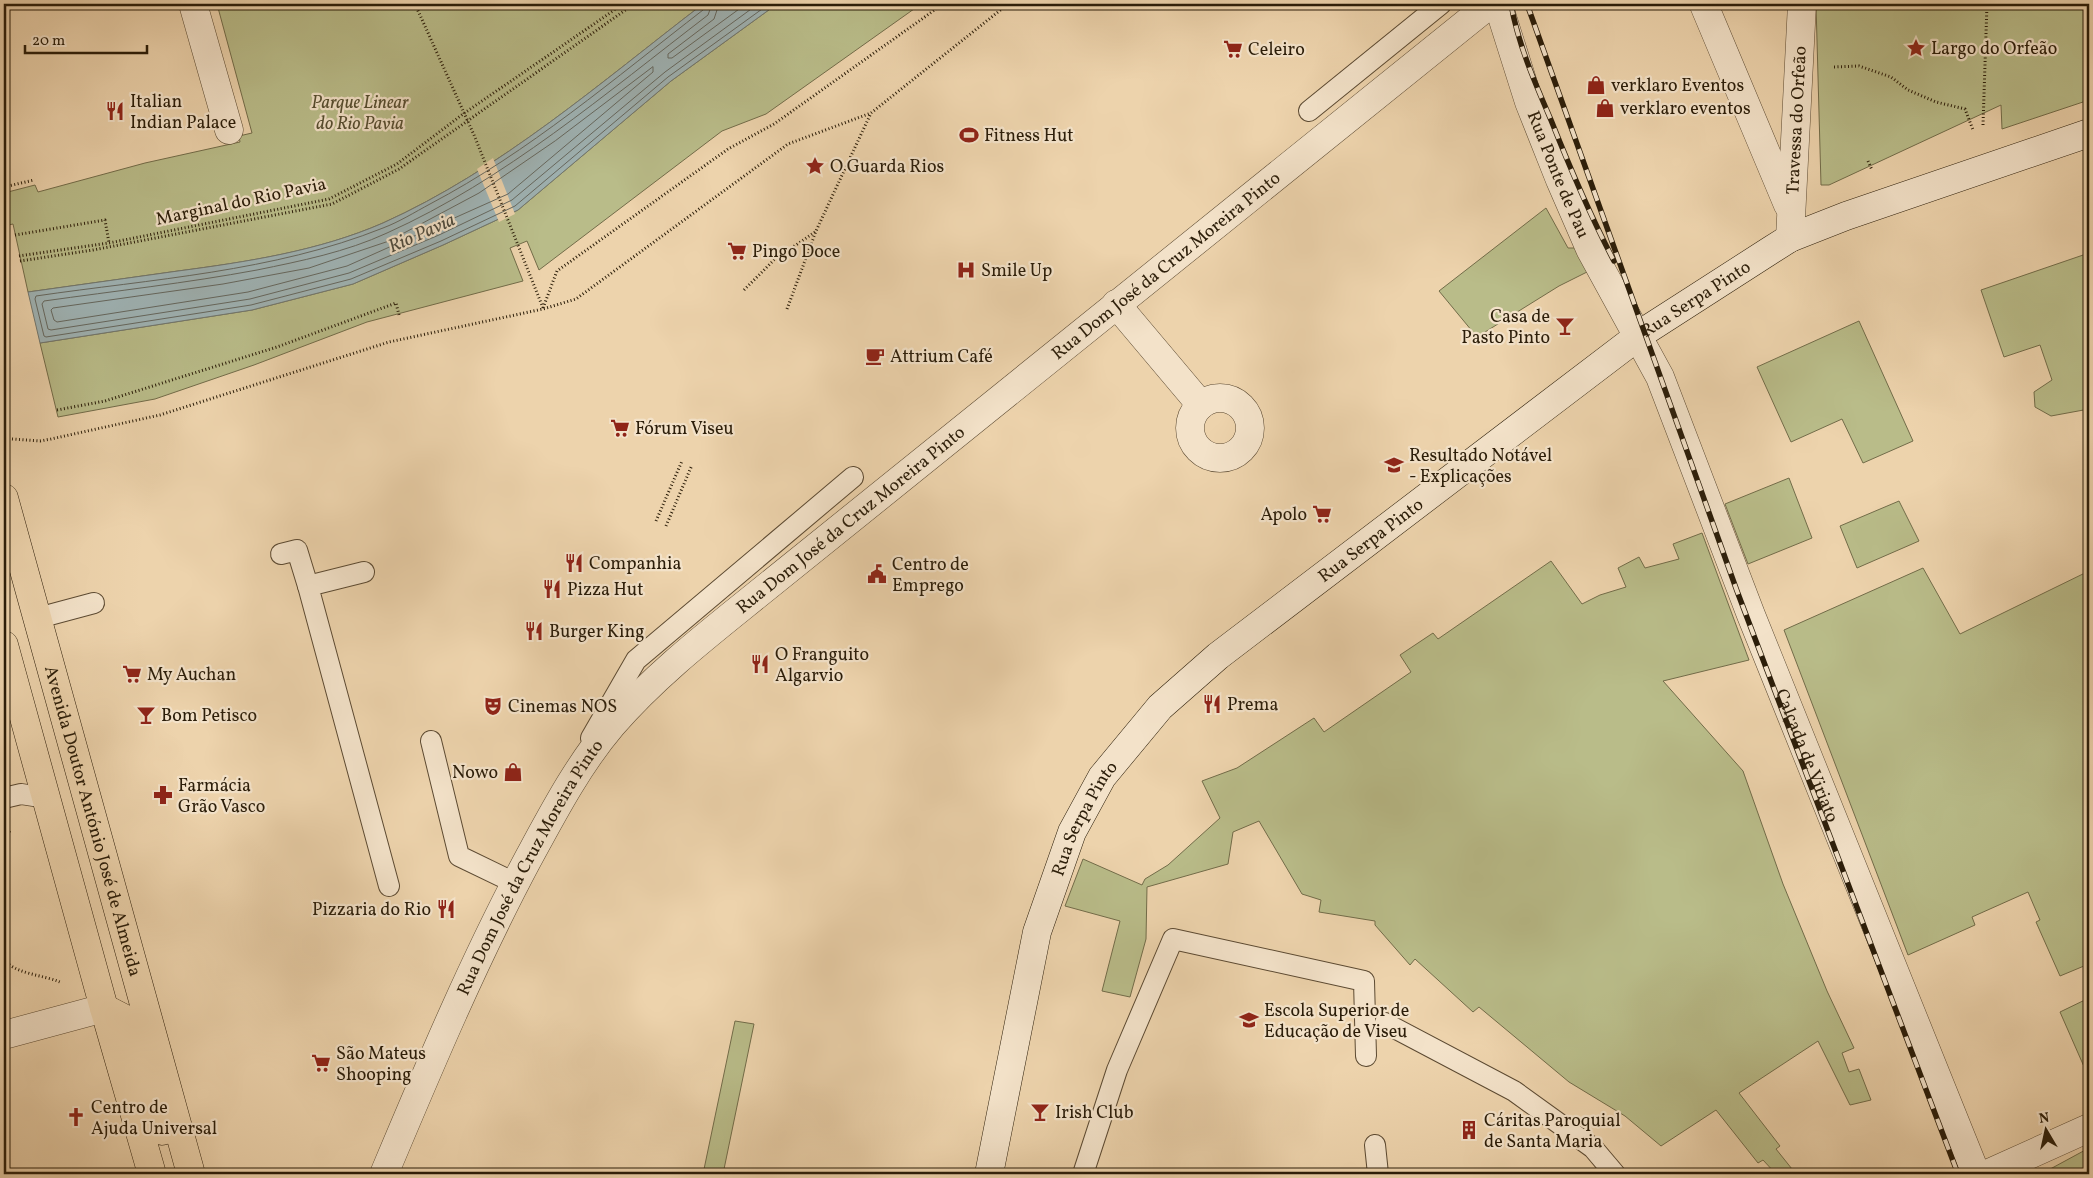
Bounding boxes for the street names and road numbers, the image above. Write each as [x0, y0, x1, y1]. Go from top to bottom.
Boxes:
street label: Travessa do Orfeão [1781, 45, 1814, 195]
street label: Rua Ponte de Pau [1520, 108, 1595, 243]
street label: Rua Dom José da Cruz Moreira Pinto [1047, 167, 1286, 366]
street label: Marginal do Rio Pavia [154, 172, 329, 233]
street label: Rua Serpa Pinto [1636, 255, 1756, 345]
street label: Rua Dom José da Cruz Moreira Pinto [731, 421, 971, 621]
street label: Rua Serpa Pinto [1313, 493, 1429, 589]
street label: Avenida Doutor António José de Almeida [37, 663, 147, 980]
street label: Calçada de Viriato [1768, 685, 1844, 826]
street label: Rua Dom José da Cruz Moreira Pinto [452, 735, 610, 1000]
street label: Rua Serpa Pinto [1046, 756, 1124, 880]

